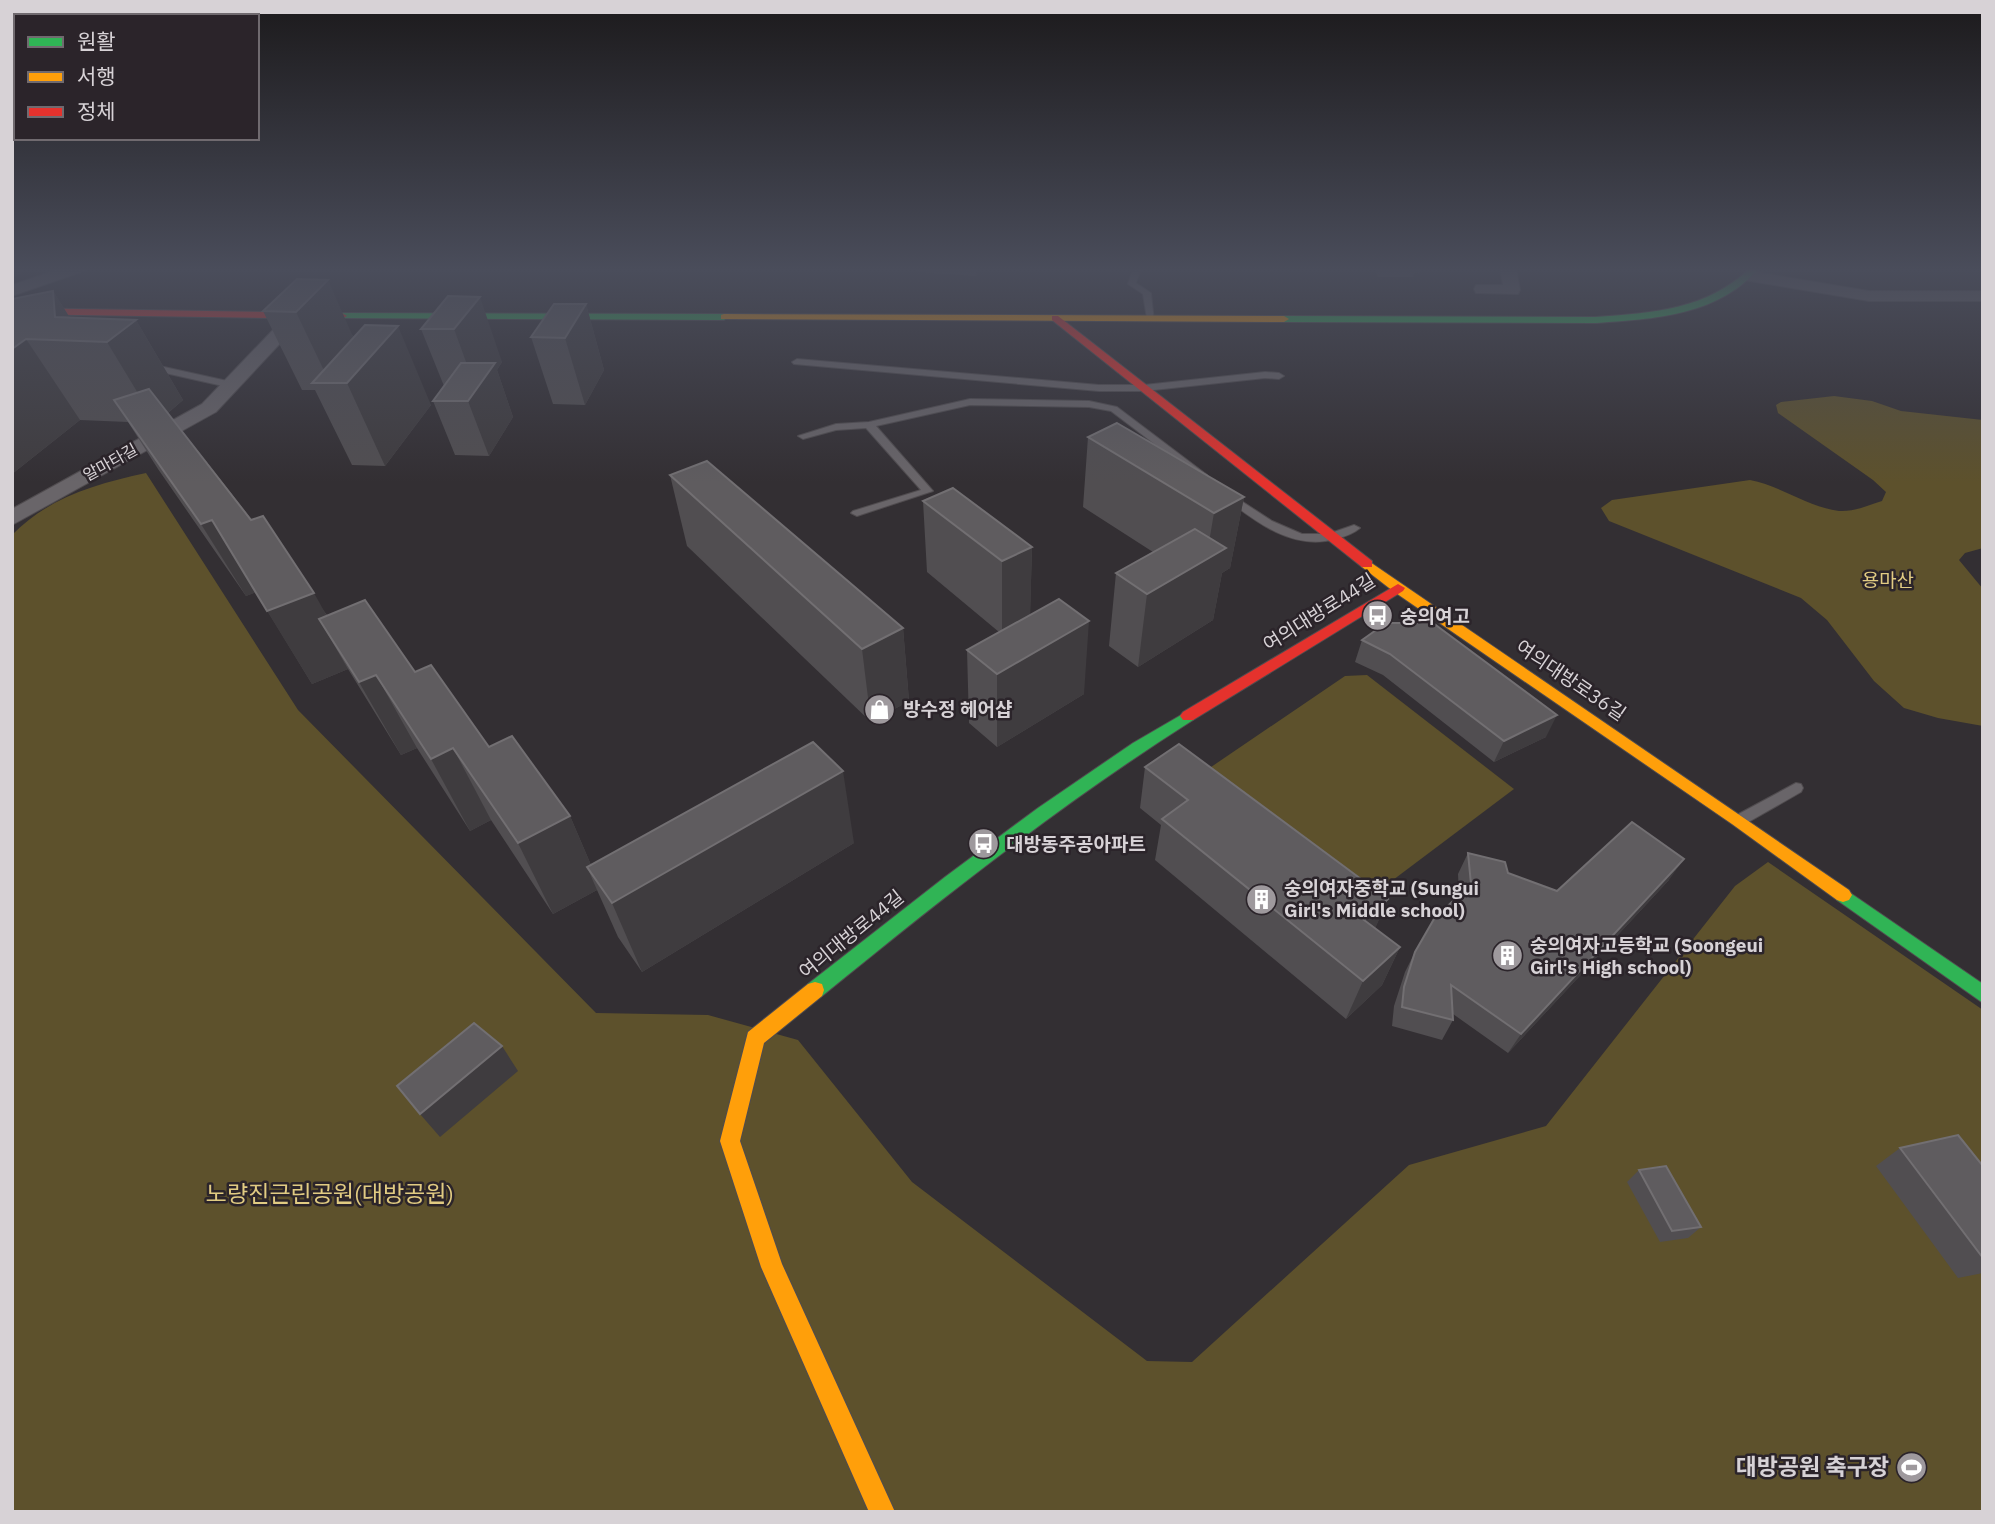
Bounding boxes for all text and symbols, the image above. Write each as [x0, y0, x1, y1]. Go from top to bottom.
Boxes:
legend [14, 14, 259, 140]
text: 원활 [77, 27, 116, 55]
text: 서행 [77, 62, 116, 90]
text: 정체 [77, 97, 116, 125]
street label: 알마타길 [79, 439, 141, 485]
street label: 여의대방로44길 [1258, 568, 1380, 656]
park label: 용마산 [1862, 568, 1914, 592]
bus stop icon: 숭의여고 [1360, 599, 1394, 633]
place label: 숭의여고 [1400, 604, 1470, 628]
street label: 여의대방로36길 [1511, 634, 1631, 726]
shop icon: 방수정 헤어샵 [863, 692, 897, 726]
place label: 방수정 헤어샵 [903, 697, 1012, 721]
bus stop icon: 대방동주공아파트 [966, 827, 1000, 861]
place label: 대방동주공아파트 [1006, 832, 1146, 856]
place label: 숭의여자중학교 (Sungui Girl's Middle school) [1284, 876, 1479, 922]
building icon: 숭의여자중학교 (Sungui Girl's Middle school) [1244, 882, 1278, 916]
street label: 여의대방로44길 [794, 884, 908, 984]
place label: 숭의여자고등학교 (Soongeui Girl's High school) [1530, 933, 1763, 979]
building icon: 숭의여자고등학교 (Soongeui Girl's High school) [1490, 939, 1524, 973]
park label: 노량진근린공원(대방공원) [206, 1178, 454, 1208]
sports icon: 대방공원 축구장 [1895, 1450, 1929, 1484]
place label: 대방공원 축구장 [1735, 1451, 1889, 1481]

